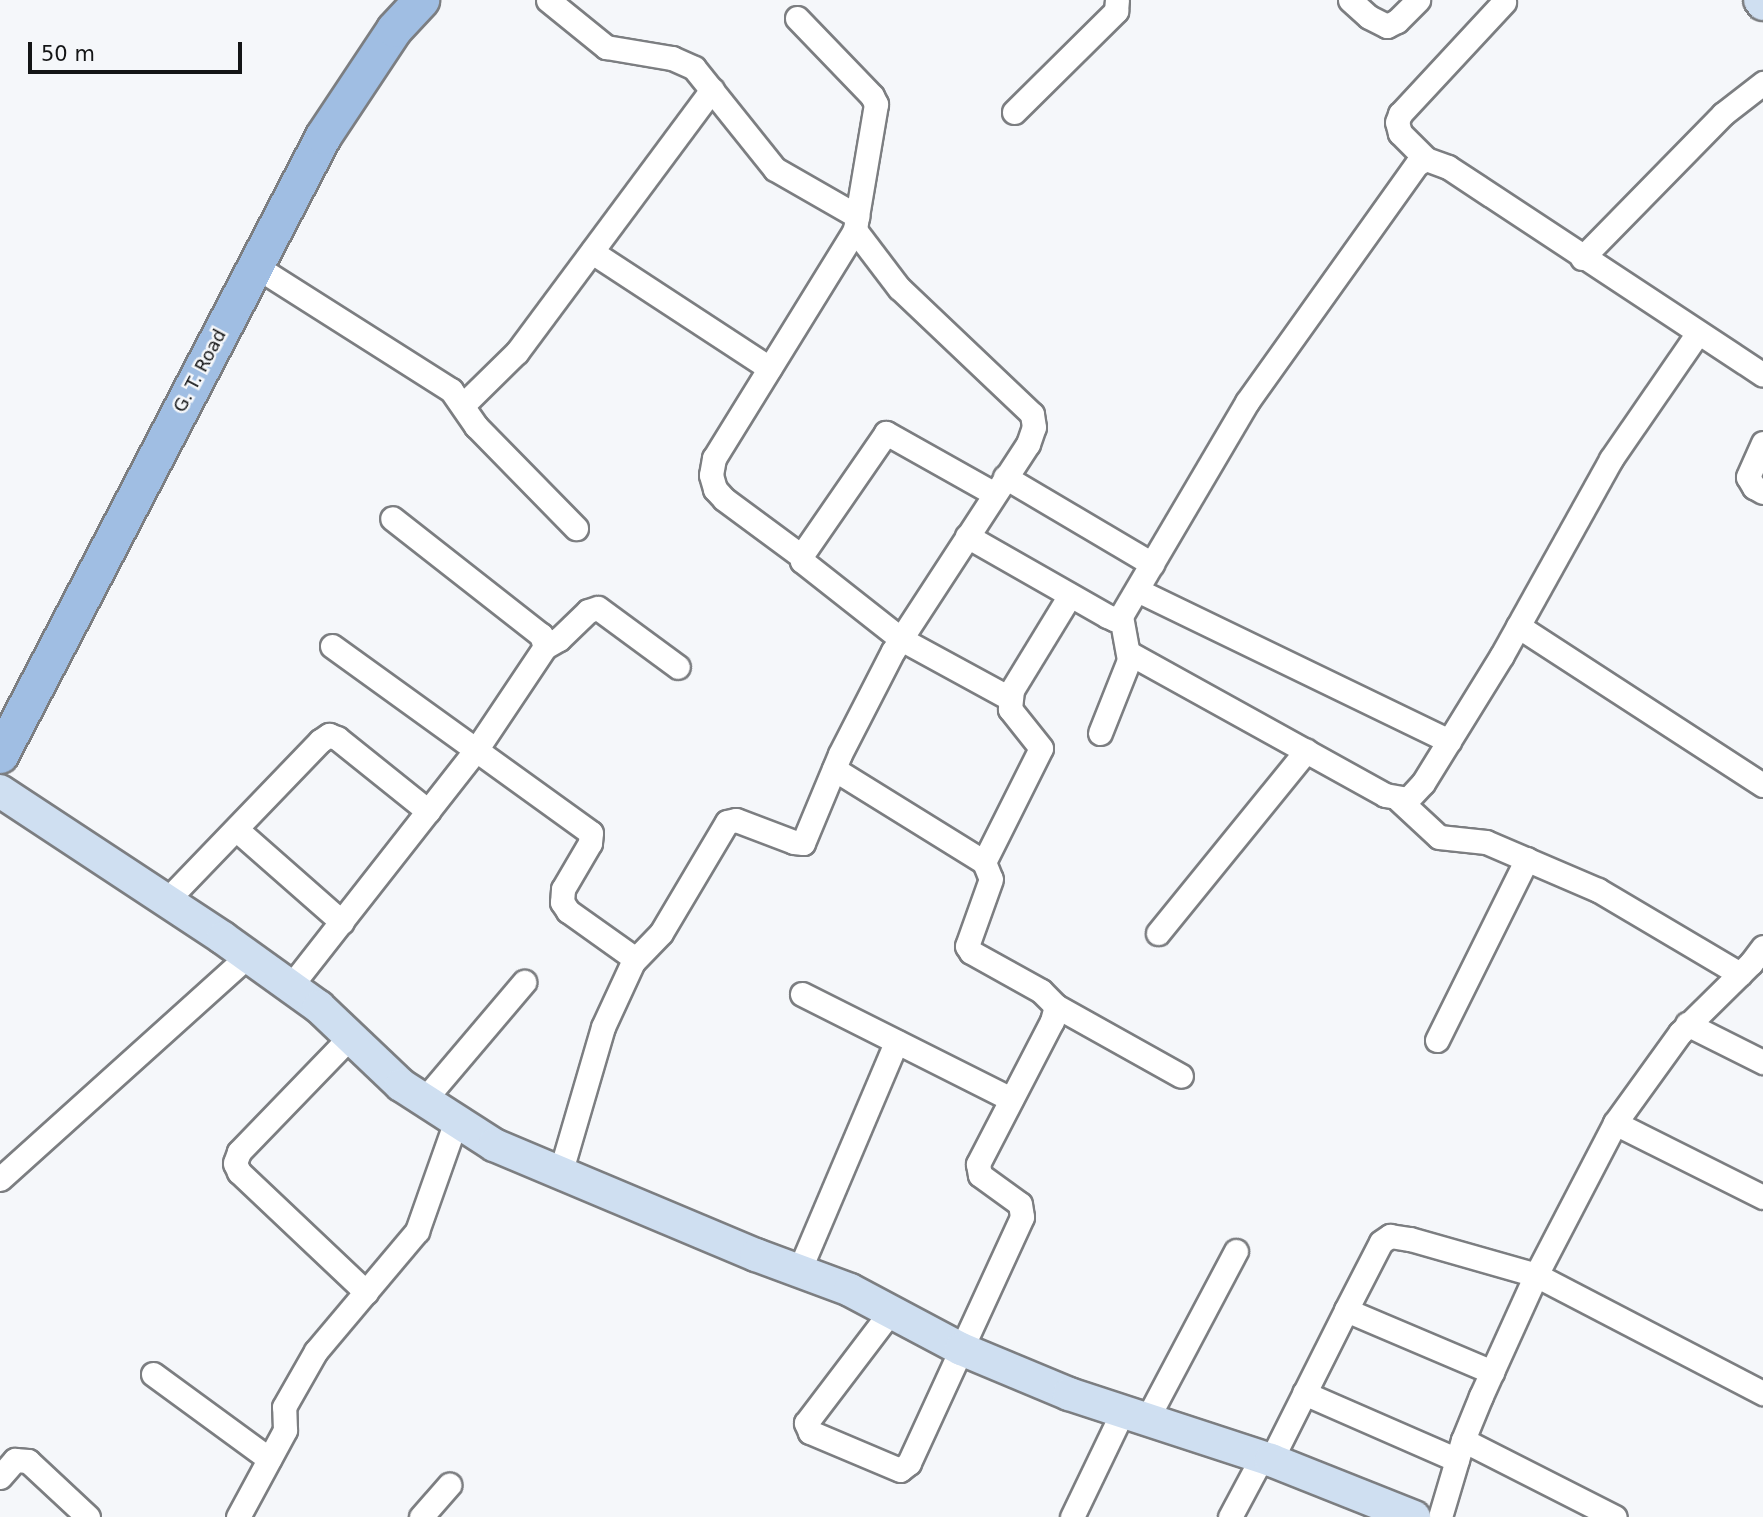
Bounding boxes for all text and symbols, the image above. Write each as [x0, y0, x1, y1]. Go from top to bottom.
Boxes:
scale bar [32, 28, 245, 72]
text: 50 m [41, 42, 95, 66]
street label: G. T. Road [169, 326, 231, 416]

